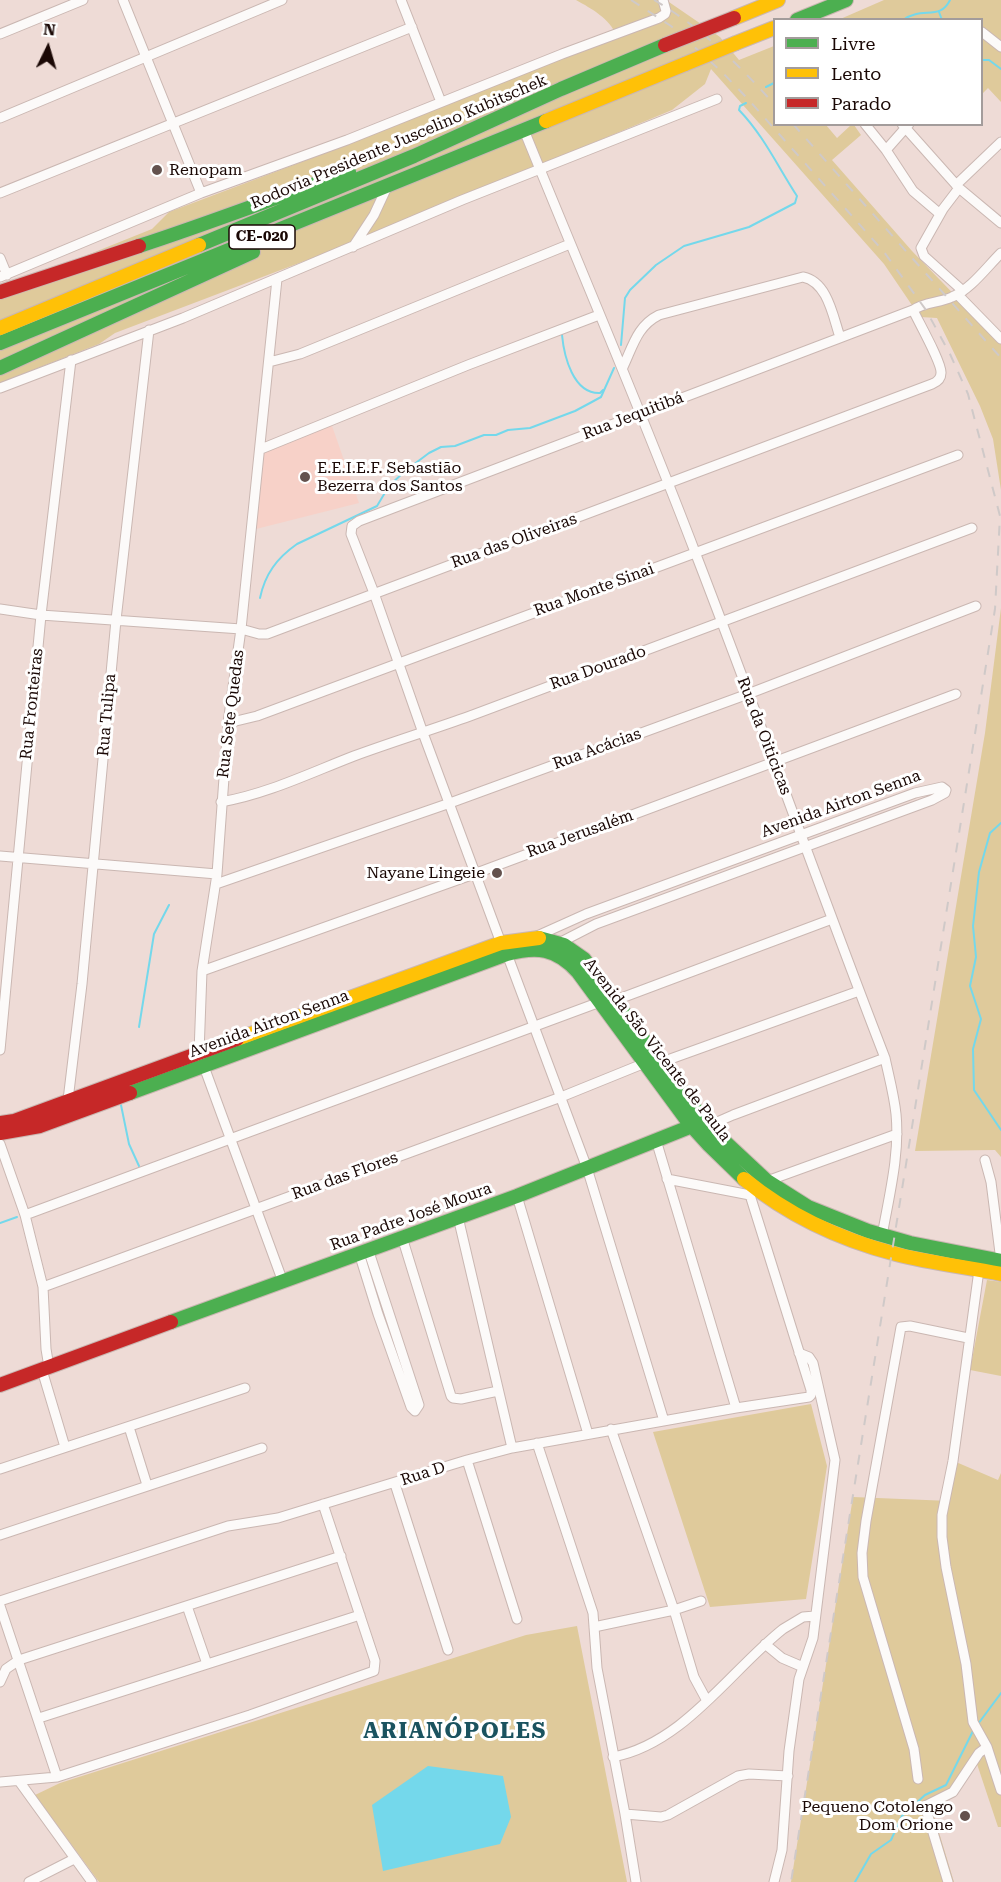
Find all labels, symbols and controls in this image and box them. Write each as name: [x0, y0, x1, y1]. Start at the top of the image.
north arrow: [18, 18, 78, 78]
legend: [773, 18, 983, 126]
text: N: [43, 20, 57, 40]
text: Livre: [831, 33, 875, 54]
text: Lento: [831, 63, 881, 84]
street label: Rodovia Presidente Juscelino Kubitschek: [248, 71, 550, 213]
text: Parado: [831, 93, 891, 114]
place label: Renopam: [169, 160, 242, 180]
marker: Renopam: [150, 163, 164, 177]
road number: CE-020: [229, 225, 295, 249]
street label: Rua Jequitibá: [580, 388, 686, 444]
place label: E.E.I.E.F. Sebastião Bezerra dos Santos: [317, 458, 463, 496]
marker: E.E.I.E.F. Sebastião Bezerra dos Santos: [298, 470, 312, 484]
street label: Rua das Oliveiras: [449, 509, 579, 573]
street label: Rua Monte Sinai: [531, 559, 657, 621]
street label: Rua Dourado: [547, 642, 649, 694]
street label: Rua Fronteiras: [17, 647, 47, 761]
street label: Rua Sete Quedas: [214, 649, 248, 779]
street label: Rua Tulipa: [94, 673, 120, 757]
street label: Rua da Oiticicas: [733, 674, 795, 798]
street label: Rua Acácias: [550, 724, 644, 774]
street label: Avenida Airton Senna: [759, 766, 923, 842]
street label: Rua Jerusalém: [524, 806, 636, 862]
place label: Nayane Lingeie: [367, 863, 485, 883]
marker: Nayane Lingeie: [490, 866, 504, 880]
street label: Avenida São Vicente de Paula: [579, 955, 735, 1145]
street label: Avenida Airton Senna: [187, 986, 351, 1062]
street label: Rua das Flores: [289, 1148, 401, 1204]
street label: Rua Padre José Moura: [328, 1179, 494, 1255]
street label: Rua D: [398, 1458, 448, 1490]
district label: ARIANÓPOLES: [363, 1719, 547, 1745]
place label: Pequeno Cotolengo Dom Orione: [801, 1797, 953, 1835]
marker: Pequeno Cotolengo Dom Orione: [958, 1809, 972, 1823]

